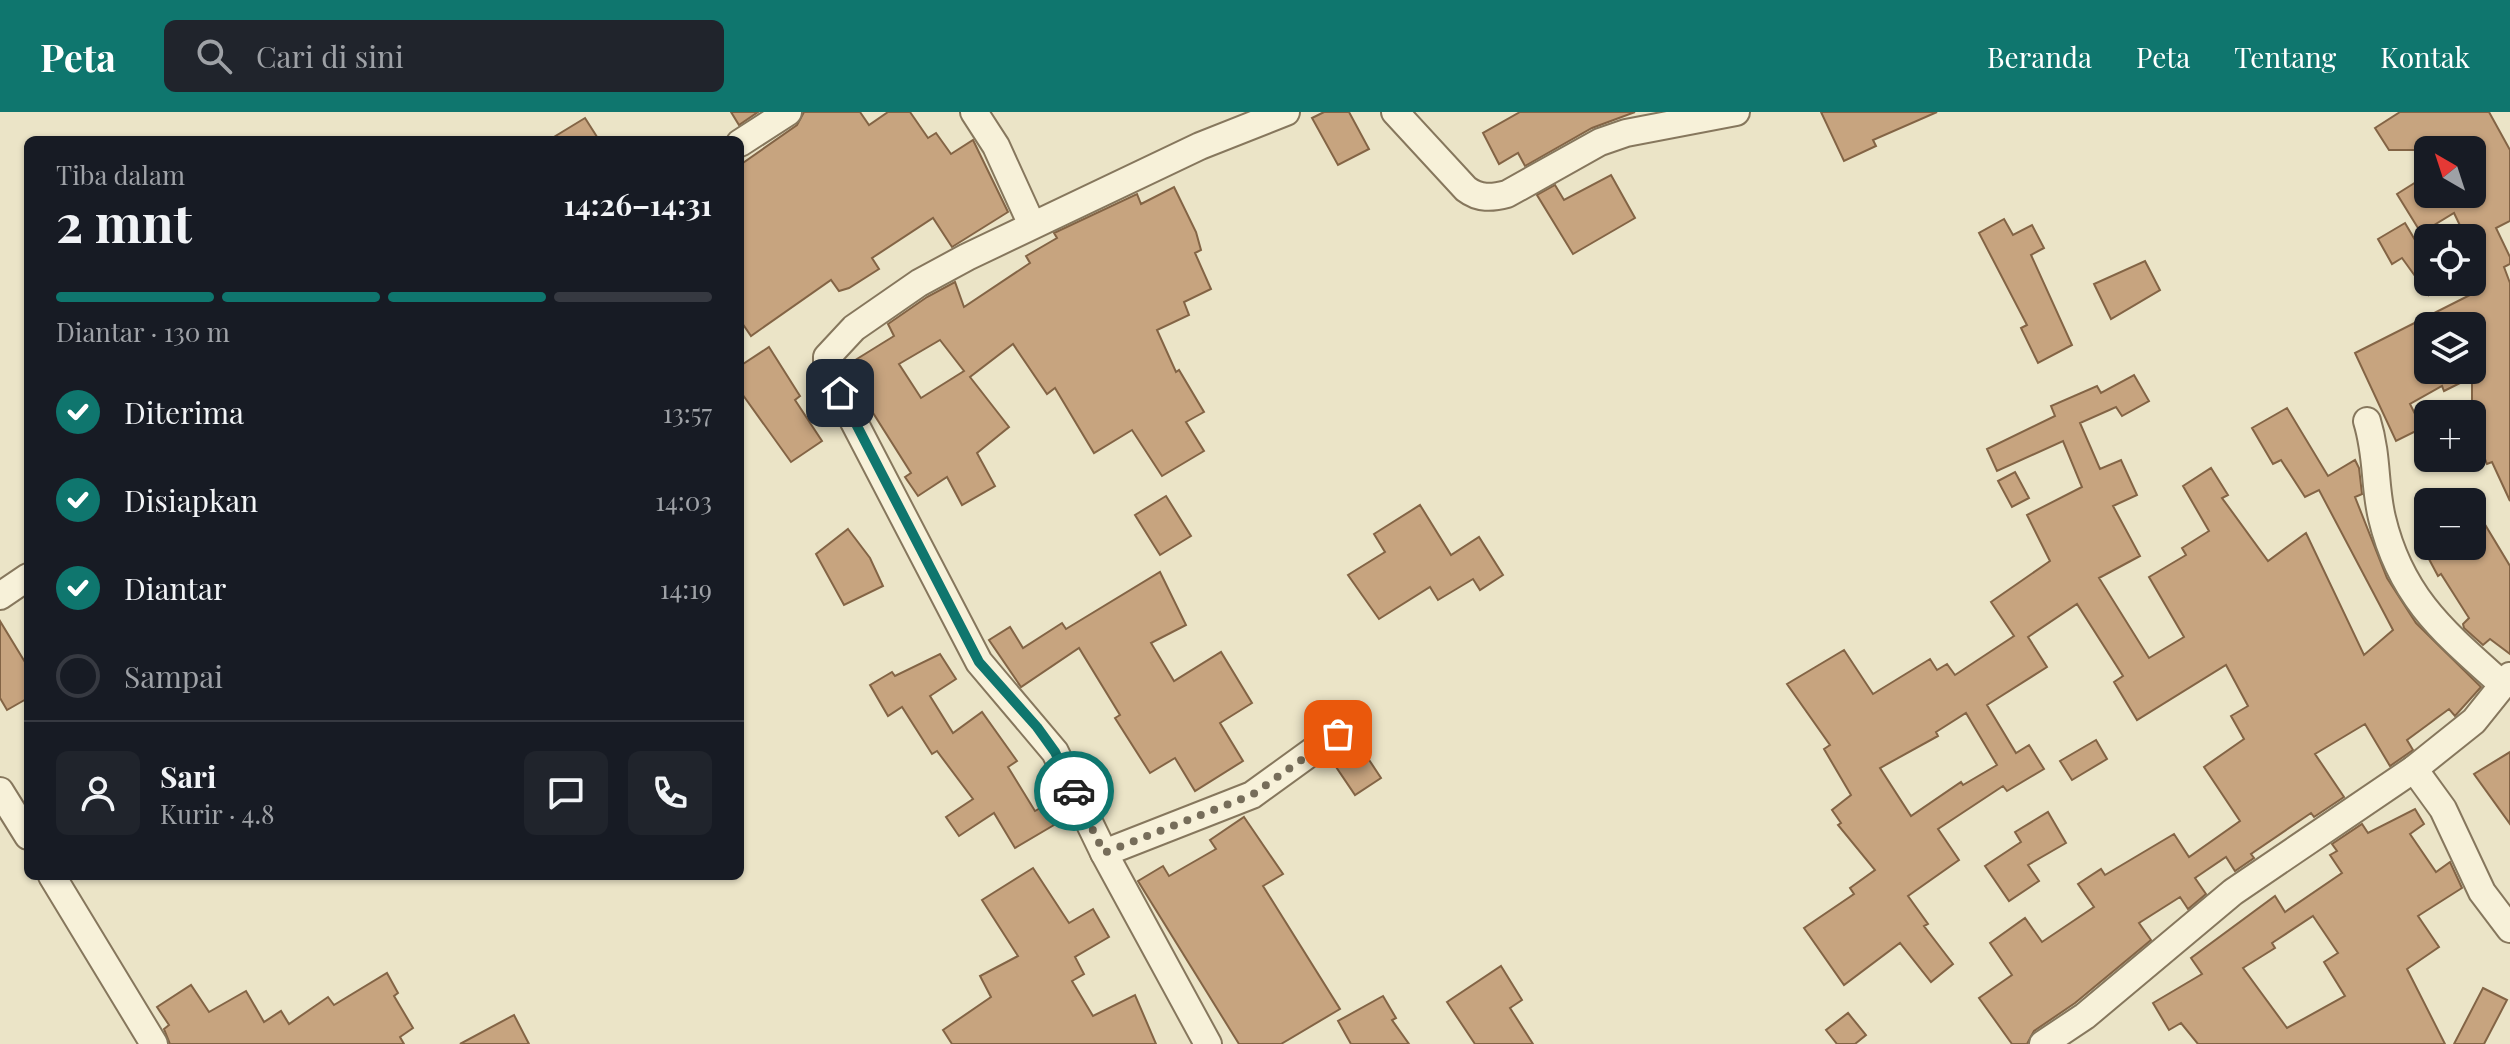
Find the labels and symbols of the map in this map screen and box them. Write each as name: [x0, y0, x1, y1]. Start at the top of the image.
north arrow: [2414, 136, 2486, 208]
pin: [806, 359, 874, 427]
pin: [1304, 700, 1372, 768]
courier: [1034, 751, 1114, 831]

